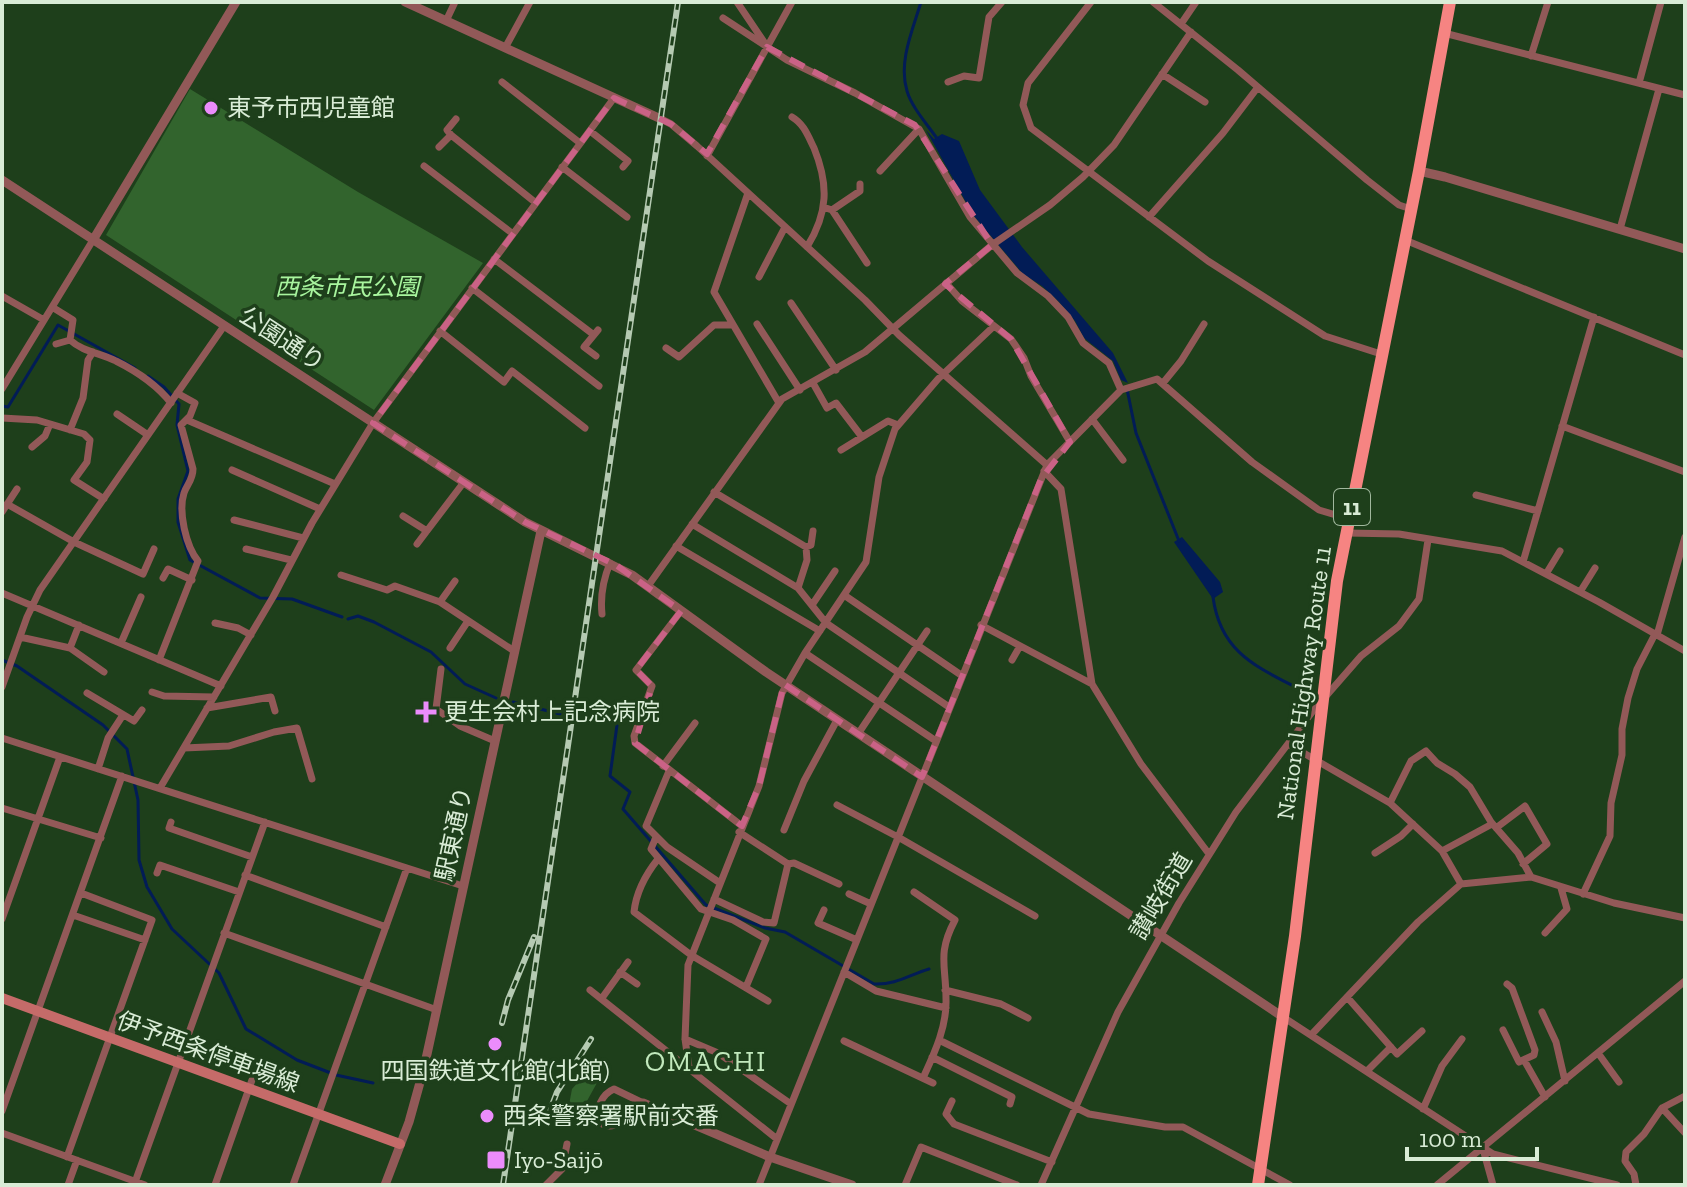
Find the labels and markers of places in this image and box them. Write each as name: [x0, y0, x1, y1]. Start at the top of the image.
place label: 東予市西児童館: [227, 93, 395, 122]
marker: 東予市西児童館: [202, 99, 220, 117]
place label: 更生会村上記念病院: [444, 697, 660, 726]
marker: 更生会村上記念病院: [415, 701, 437, 723]
marker: 四国鉄道文化館(北館): [486, 1035, 504, 1053]
place label: 四国鉄道文化館(北館): [380, 1056, 610, 1085]
place label: 西条警察署駅前交番: [503, 1101, 719, 1130]
marker: 西条警察署駅前交番: [478, 1107, 496, 1125]
place label: Iyo-Saijō: [514, 1145, 603, 1174]
marker: Iyo-Saijō: [485, 1149, 507, 1171]

